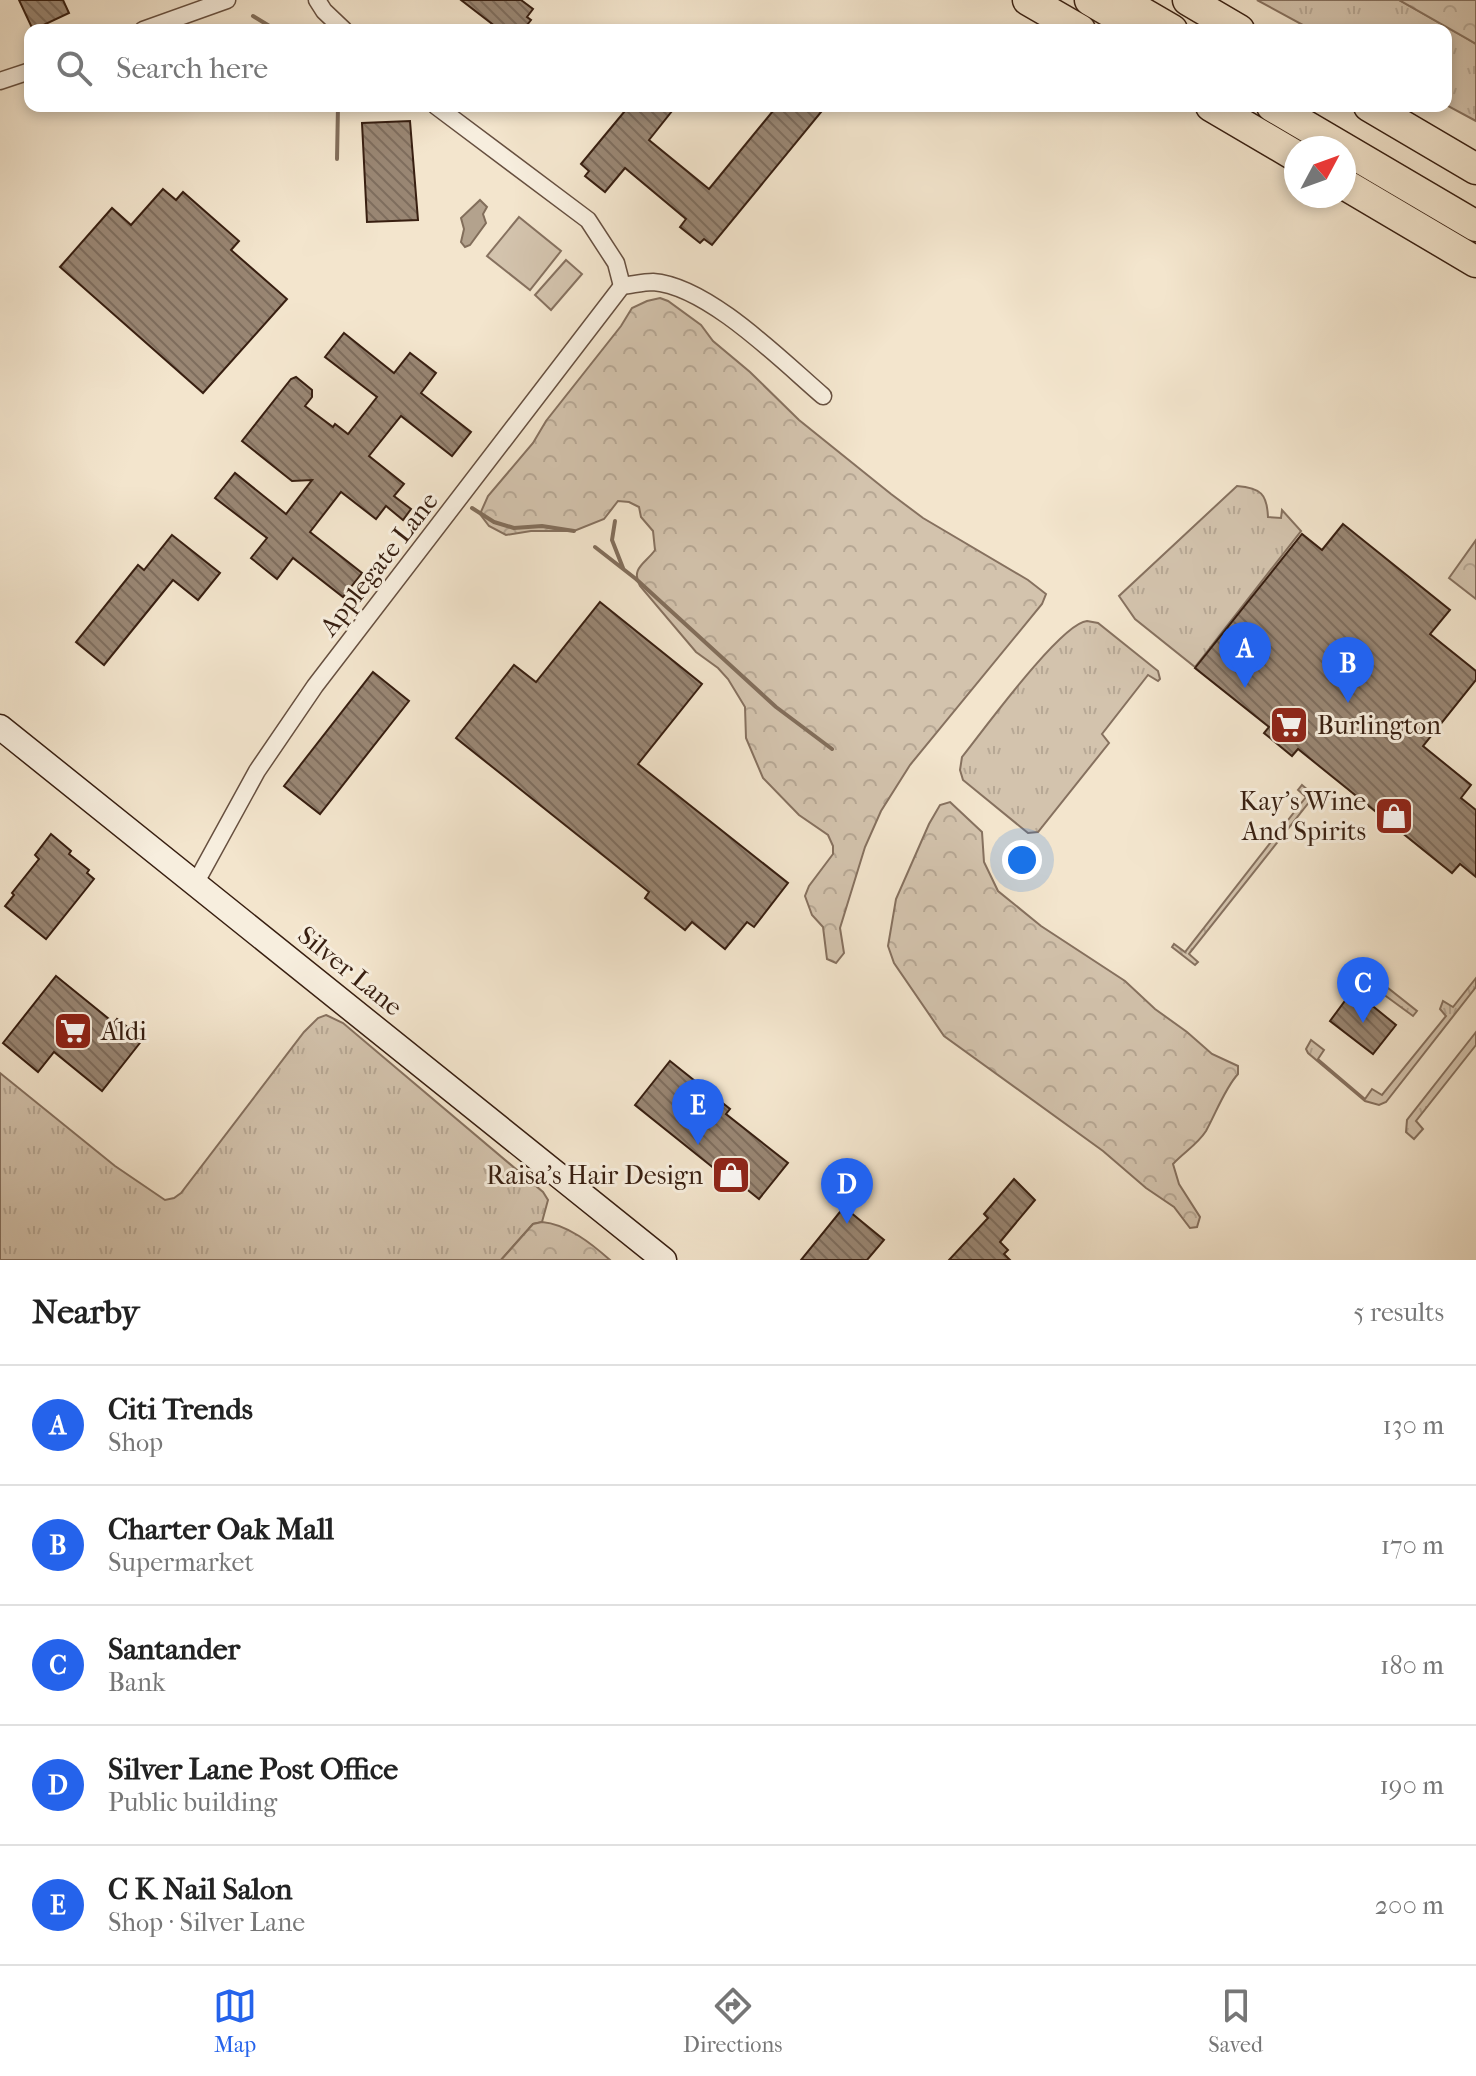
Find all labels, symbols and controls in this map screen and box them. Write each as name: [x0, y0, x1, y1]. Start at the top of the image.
search box: [24, 24, 1452, 112]
icon: search: [52, 46, 96, 90]
text: Search here: [116, 51, 268, 86]
north arrow: [1284, 136, 1356, 208]
street label: Applegate Lane: [313, 486, 445, 643]
pin: A: [1219, 622, 1271, 688]
pin: B: [1322, 637, 1374, 703]
supermarket icon: Burlington: [1268, 704, 1310, 746]
place label: Burlington: [1317, 710, 1441, 741]
place label: Kay's Wine And Spirits: [1239, 786, 1366, 847]
shop icon: Kay's Wine And Spirits: [1373, 795, 1415, 837]
your location: [1002, 840, 1042, 880]
street label: Silver Lane: [291, 919, 409, 1023]
pin: C: [1337, 957, 1389, 1023]
supermarket icon: Aldi: [52, 1010, 94, 1052]
place label: Aldi: [100, 1016, 147, 1047]
pin: E: [672, 1079, 724, 1145]
shop icon: Raisa's Hair Design: [710, 1154, 752, 1196]
pin: D: [821, 1158, 873, 1224]
place label: Raisa's Hair Design: [486, 1160, 703, 1191]
text: Nearby: [32, 1292, 139, 1332]
text: 5 results: [1353, 1297, 1444, 1328]
text: Citi Trends: [108, 1392, 253, 1427]
text: A: [50, 1410, 66, 1441]
text: 130 m: [1383, 1410, 1444, 1441]
text: Shop: [108, 1427, 163, 1458]
text: Charter Oak Mall: [108, 1512, 334, 1547]
text: B: [50, 1530, 66, 1561]
text: 170 m: [1381, 1530, 1444, 1561]
text: Supermarket: [108, 1547, 254, 1578]
text: Santander: [108, 1632, 240, 1667]
text: C: [49, 1650, 67, 1681]
text: 180 m: [1380, 1650, 1444, 1681]
text: Bank: [108, 1667, 165, 1698]
text: Silver Lane Post Office: [108, 1752, 398, 1787]
text: D: [48, 1770, 68, 1801]
text: 190 m: [1380, 1770, 1444, 1801]
text: Public building: [108, 1787, 277, 1818]
text: C K Nail Salon: [108, 1872, 292, 1907]
text: E: [50, 1890, 66, 1921]
text: 200 m: [1375, 1890, 1444, 1921]
text: Shop · Silver Lane: [108, 1907, 305, 1938]
tab: Map: [213, 1984, 257, 2058]
tab: Directions: [683, 1984, 782, 2058]
tab: Saved: [1208, 1984, 1263, 2058]

